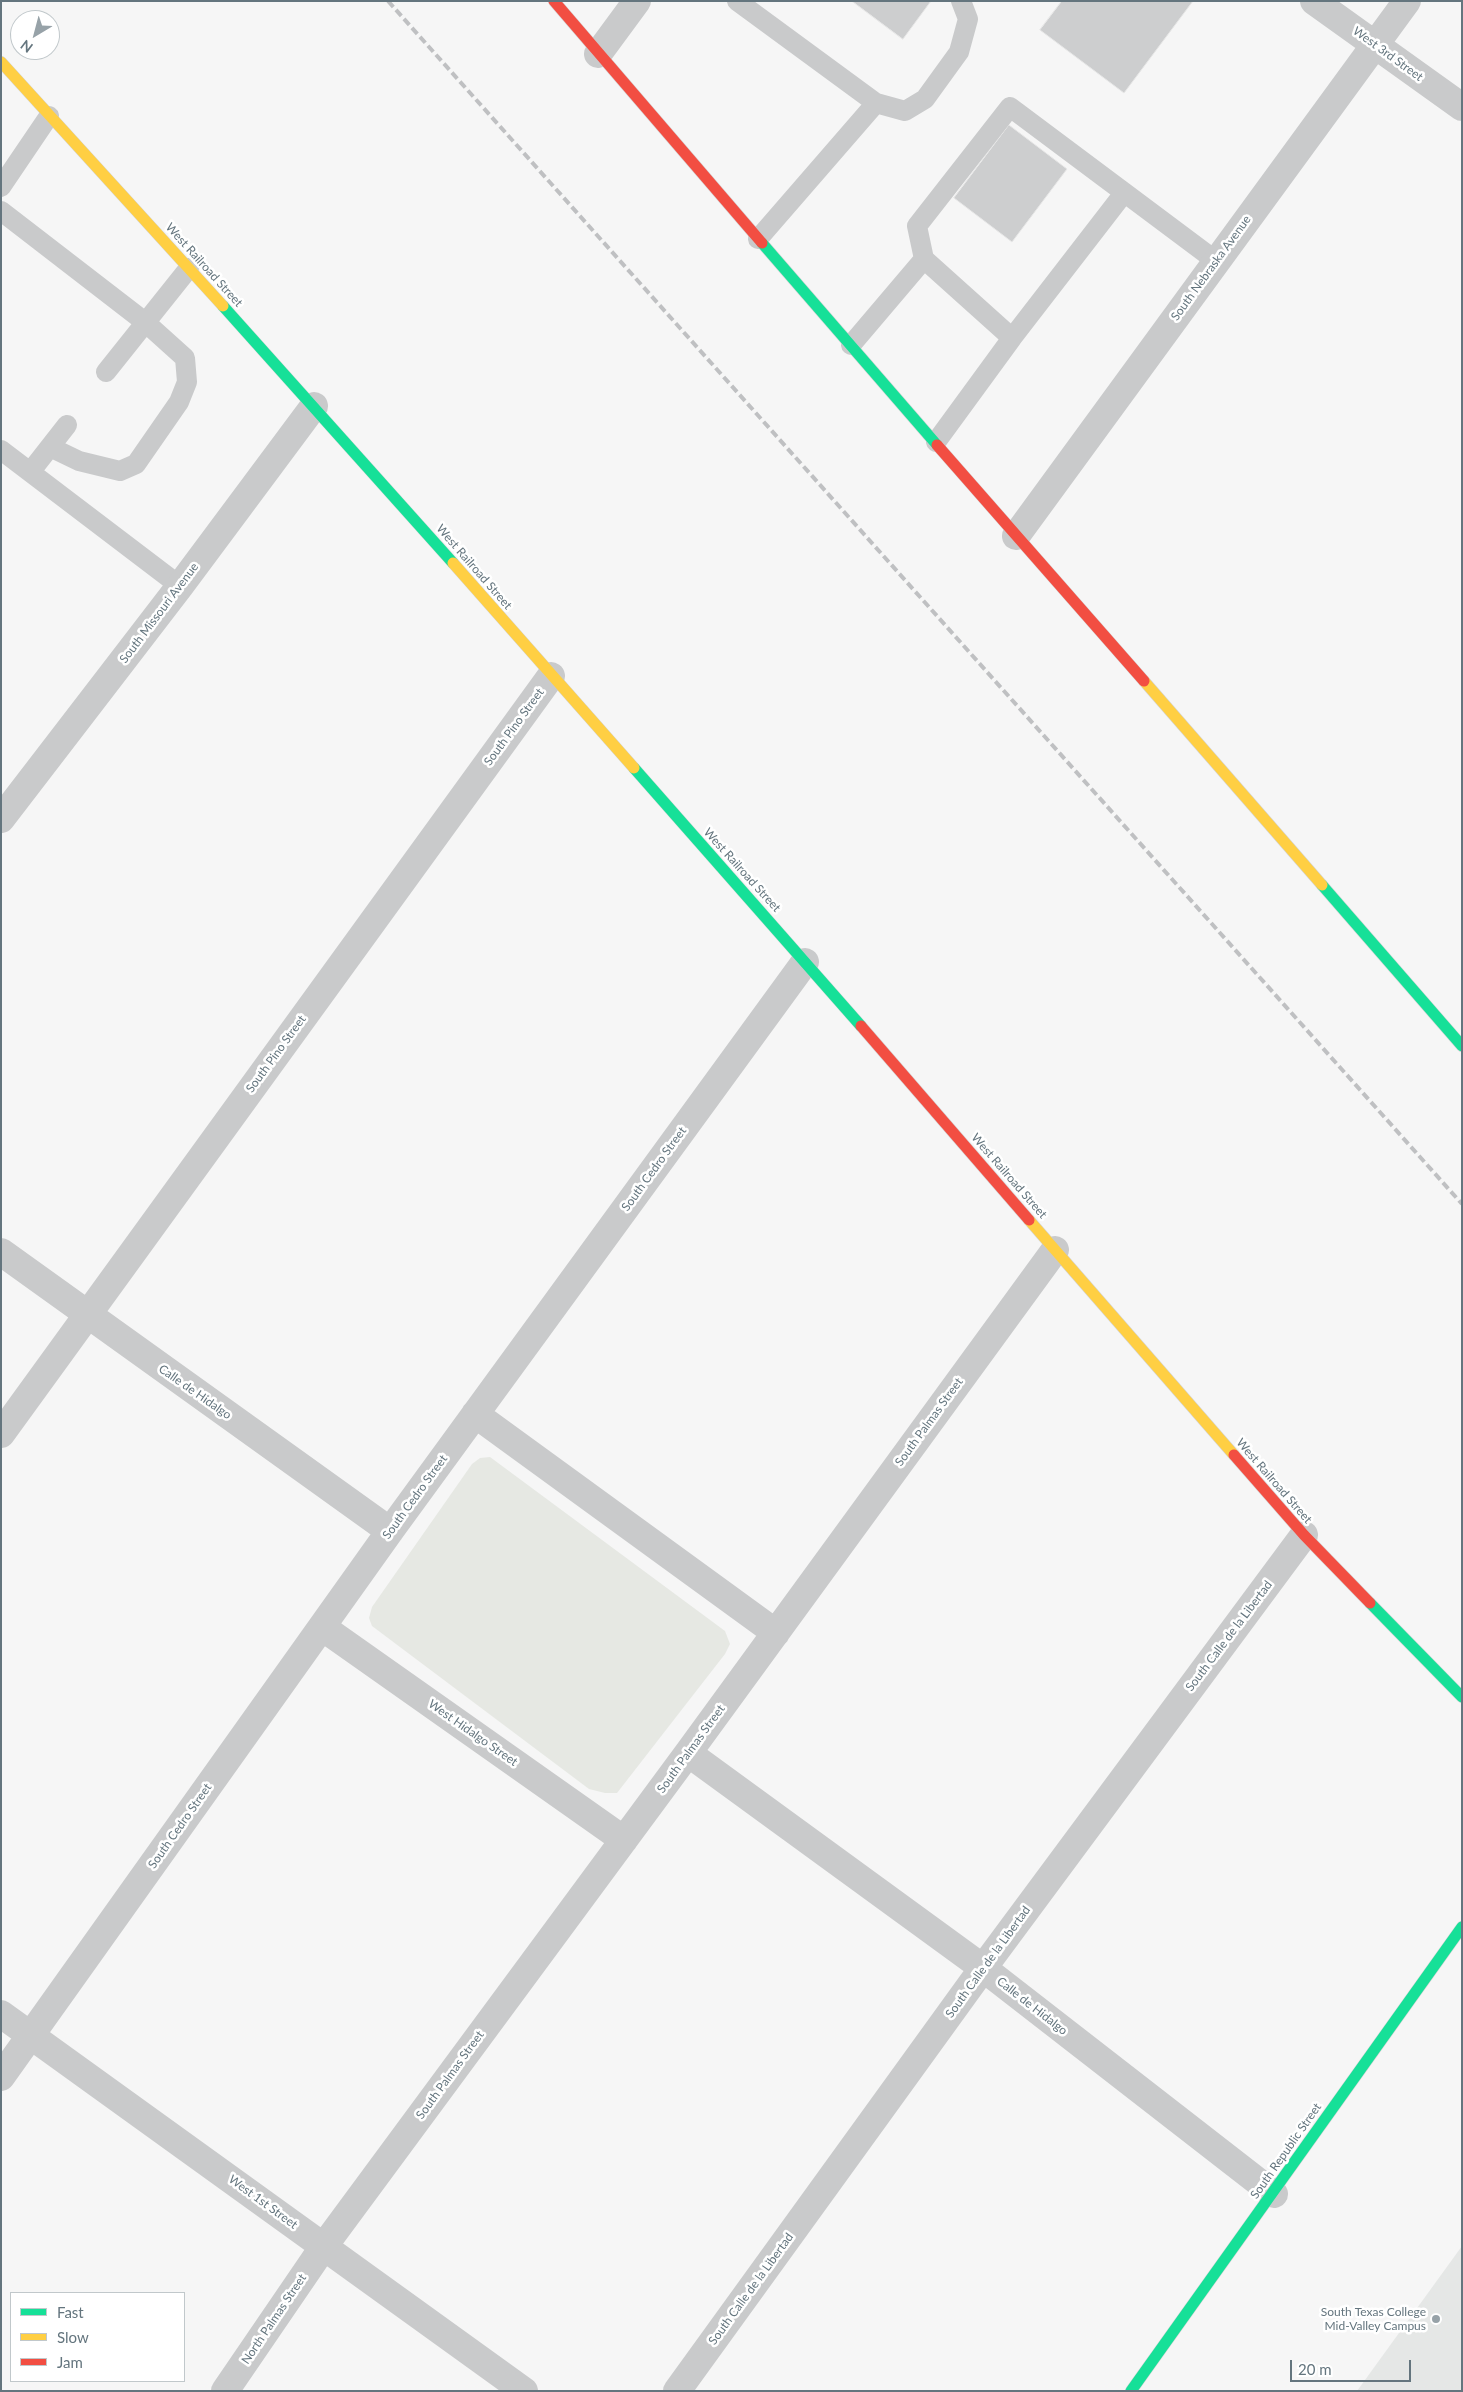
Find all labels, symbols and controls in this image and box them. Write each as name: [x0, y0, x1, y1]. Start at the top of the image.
north arrow: [10, 10, 60, 60]
street label: West 3rd Street: [1350, 24, 1426, 84]
text: N: [17, 37, 36, 57]
street label: South Nebraska Avenue: [1168, 213, 1254, 323]
street label: West Railroad Street: [163, 220, 245, 310]
street label: West Railroad Street: [433, 522, 515, 612]
street label: South Missouri Avenue: [117, 560, 201, 666]
street label: South Pino Street: [481, 685, 547, 769]
street label: West Railroad Street: [701, 825, 783, 915]
street label: South Pino Street: [243, 1012, 309, 1096]
street label: South Cedro Street: [619, 1124, 689, 1214]
street label: West Railroad Street: [968, 1131, 1050, 1221]
street label: Calle de Hidalgo: [156, 1362, 234, 1422]
street label: South Palmas Street: [892, 1375, 966, 1469]
street label: West Railroad Street: [1233, 1436, 1315, 1526]
street label: South Cedro Street: [380, 1452, 450, 1542]
street label: South Calle de la Libertad: [1183, 1578, 1275, 1694]
street label: West Hidalgo Street: [426, 1697, 520, 1769]
street label: South Palmas Street: [654, 1702, 728, 1796]
street label: South Cedro Street: [145, 1781, 215, 1871]
street label: South Calle de la Libertad: [943, 1903, 1033, 2021]
street label: Calle de Hidalgo: [994, 1974, 1070, 2038]
street label: South Palmas Street: [413, 2028, 487, 2122]
street label: South Republic Street: [1247, 2100, 1325, 2202]
street label: West 1st Street: [226, 2172, 300, 2232]
street label: South Calle de la Libertad: [706, 2230, 796, 2348]
street label: North Palmas Street: [238, 2271, 310, 2367]
legend: [10, 2292, 185, 2382]
text: Fast: [57, 2303, 84, 2321]
place label: South Texas College Mid-Valley Campus: [1321, 2305, 1426, 2333]
marker: South Texas College Mid-Valley Campus: [1430, 2313, 1442, 2325]
text: Slow: [57, 2328, 89, 2346]
scale bar: [1293, 2350, 1414, 2382]
text: Jam: [57, 2353, 83, 2371]
text: 20 m: [1298, 2360, 1332, 2378]

